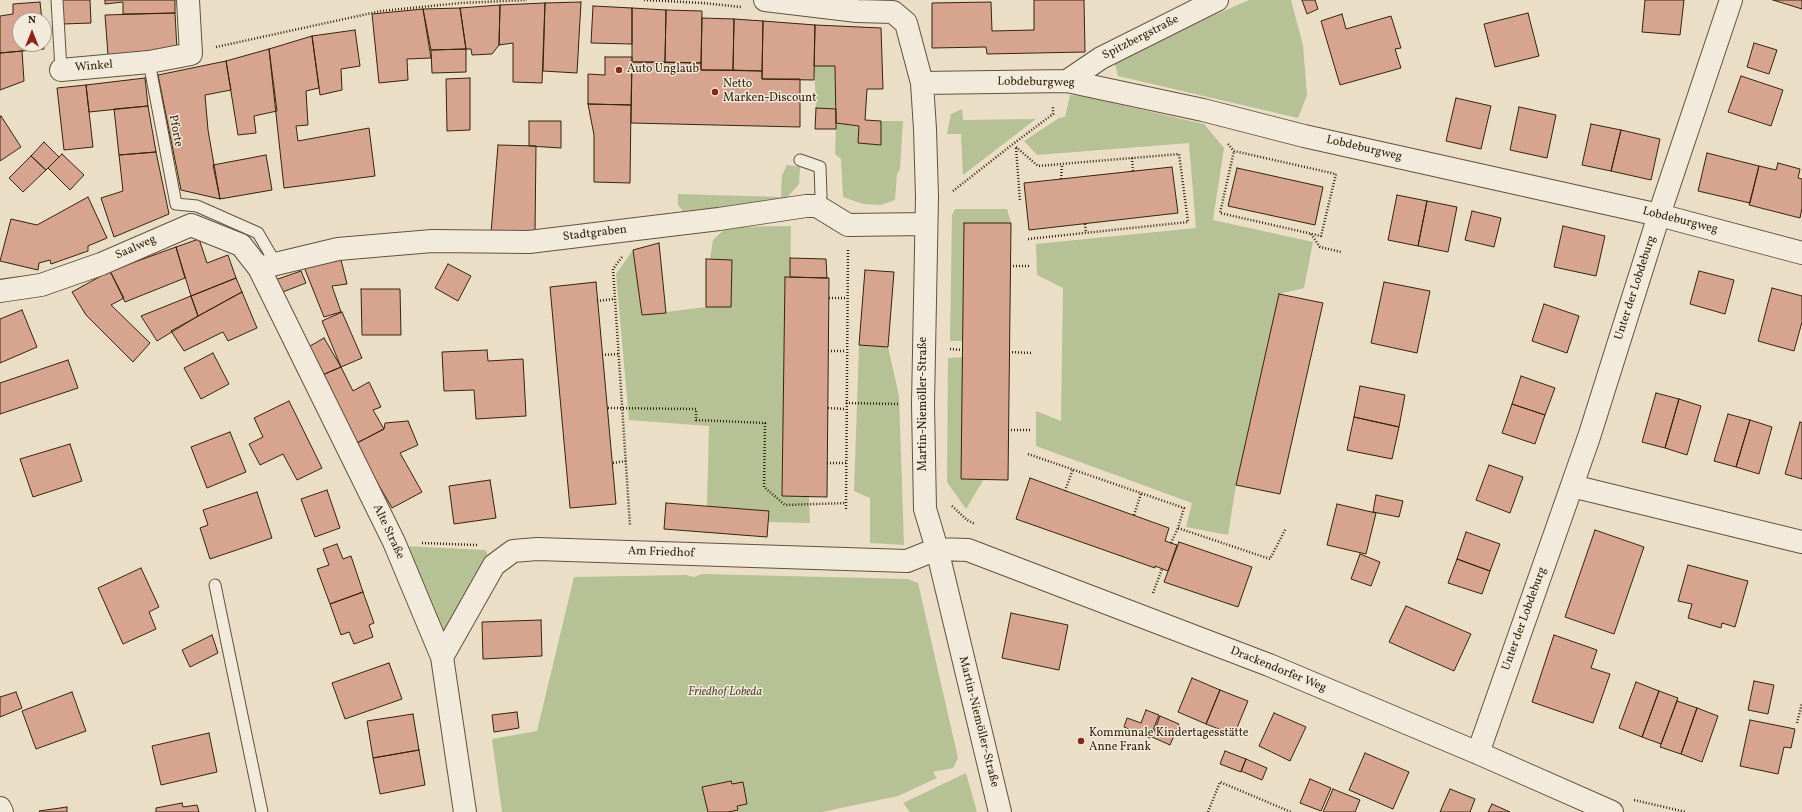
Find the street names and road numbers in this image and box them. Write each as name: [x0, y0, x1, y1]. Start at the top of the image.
street label: Spitzbergstraße: [1100, 13, 1182, 63]
street label: Winkel: [74, 58, 114, 76]
street label: Lobdeburgweg: [997, 75, 1075, 91]
street label: Pforte: [165, 114, 185, 148]
street label: Lobdeburgweg: [1325, 133, 1403, 165]
street label: Lobdeburgweg: [1641, 205, 1719, 237]
street label: Stadtgraben: [562, 223, 628, 245]
street label: Saalweg: [113, 233, 159, 263]
street label: Unter der Lobdeburg: [1612, 234, 1660, 342]
street label: Martin-Niemöller-Straße: [917, 337, 931, 471]
street label: Alte Straße: [369, 502, 407, 562]
street label: Am Friedhof: [627, 545, 695, 561]
street label: Unter der Lobdeburg: [1500, 565, 1550, 673]
street label: Drackendorfer Weg: [1228, 644, 1328, 696]
street label: Martin-Niemöller-Straße: [955, 655, 1001, 789]

